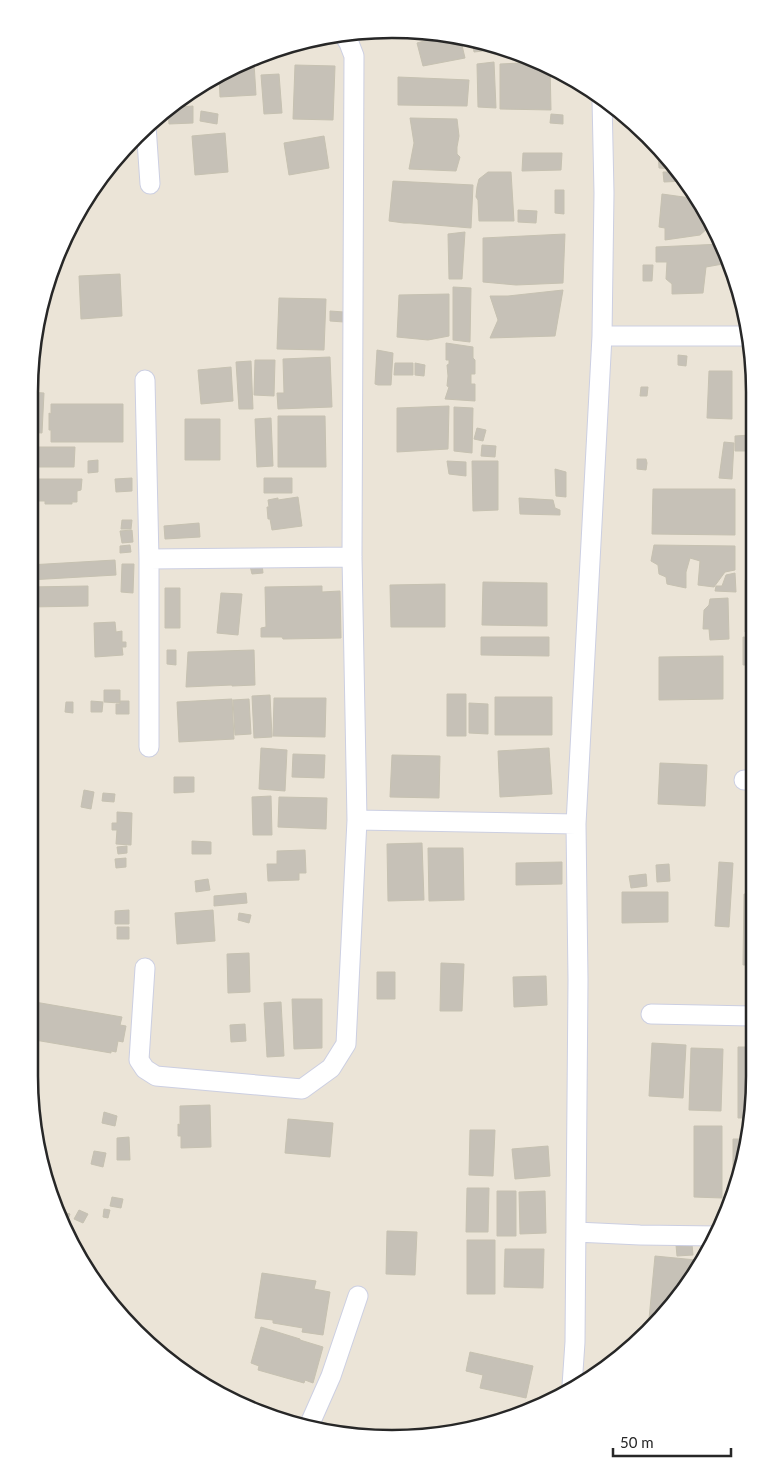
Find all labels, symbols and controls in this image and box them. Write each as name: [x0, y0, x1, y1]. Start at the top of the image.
scale bar: [613, 1426, 730, 1458]
text: 50 m: [620, 1433, 654, 1451]

